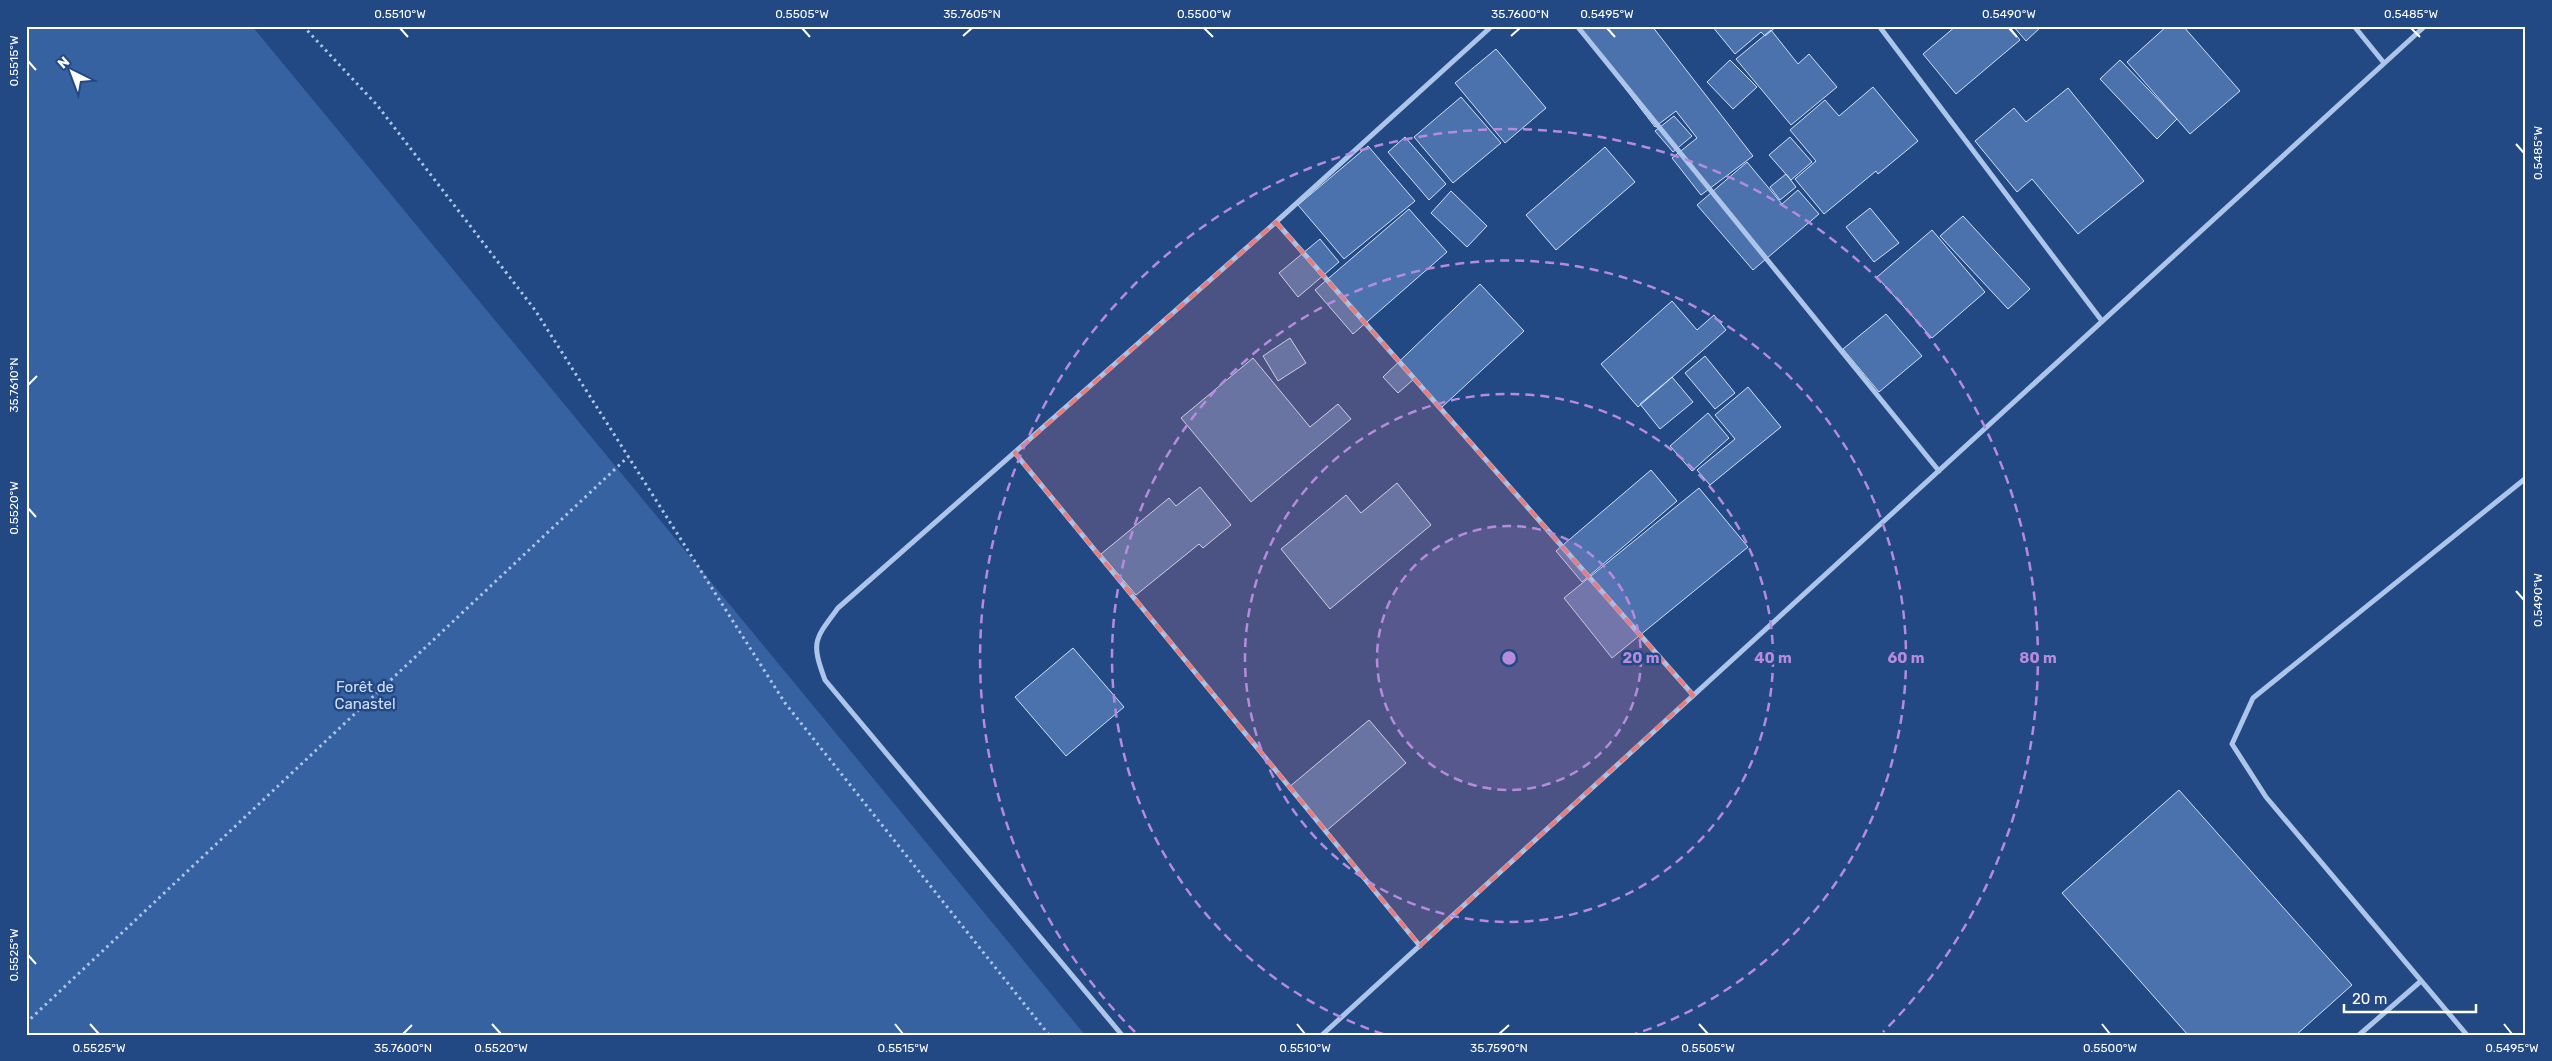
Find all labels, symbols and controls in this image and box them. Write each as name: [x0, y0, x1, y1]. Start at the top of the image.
text: 0.5510°W: [374, 7, 426, 21]
text: 0.5505°W: [775, 7, 829, 21]
text: 35.7605°N: [943, 7, 1001, 21]
text: 0.5500°W: [1177, 7, 1231, 21]
text: 35.7600°N: [1491, 7, 1549, 21]
text: 0.5495°W: [1580, 7, 1634, 21]
text: 0.5490°W: [1982, 7, 2036, 21]
text: 0.5485°W: [2384, 7, 2438, 21]
text: 0.5515°W: [7, 35, 21, 87]
north arrow: [48, 48, 98, 98]
text: N: [54, 53, 73, 72]
text: 0.5485°W: [2531, 126, 2545, 180]
text: 35.7610°N: [7, 357, 21, 413]
text: 0.5520°W: [7, 481, 21, 535]
text: 0.5490°W: [2531, 573, 2545, 627]
centre of rings: [1500, 649, 1518, 667]
text: 20 m: [1623, 649, 1659, 667]
text: 40 m: [1754, 649, 1792, 667]
text: 60 m: [1888, 649, 1924, 667]
text: 80 m: [2019, 649, 2057, 667]
park label: Forêt de Canastel: [334, 678, 396, 713]
text: 0.5525°W: [7, 928, 21, 982]
scale bar: [2344, 981, 2477, 1013]
text: 20 m: [2352, 990, 2387, 1008]
text: 0.5525°W: [72, 1041, 126, 1055]
text: 35.7600°N: [374, 1041, 432, 1055]
text: 0.5520°W: [474, 1041, 528, 1055]
text: 0.5515°W: [877, 1041, 929, 1055]
text: 0.5510°W: [1279, 1041, 1331, 1055]
text: 35.7590°N: [1470, 1041, 1528, 1055]
text: 0.5505°W: [1681, 1041, 1735, 1055]
text: 0.5500°W: [2083, 1041, 2137, 1055]
text: 0.5495°W: [2485, 1041, 2539, 1055]

